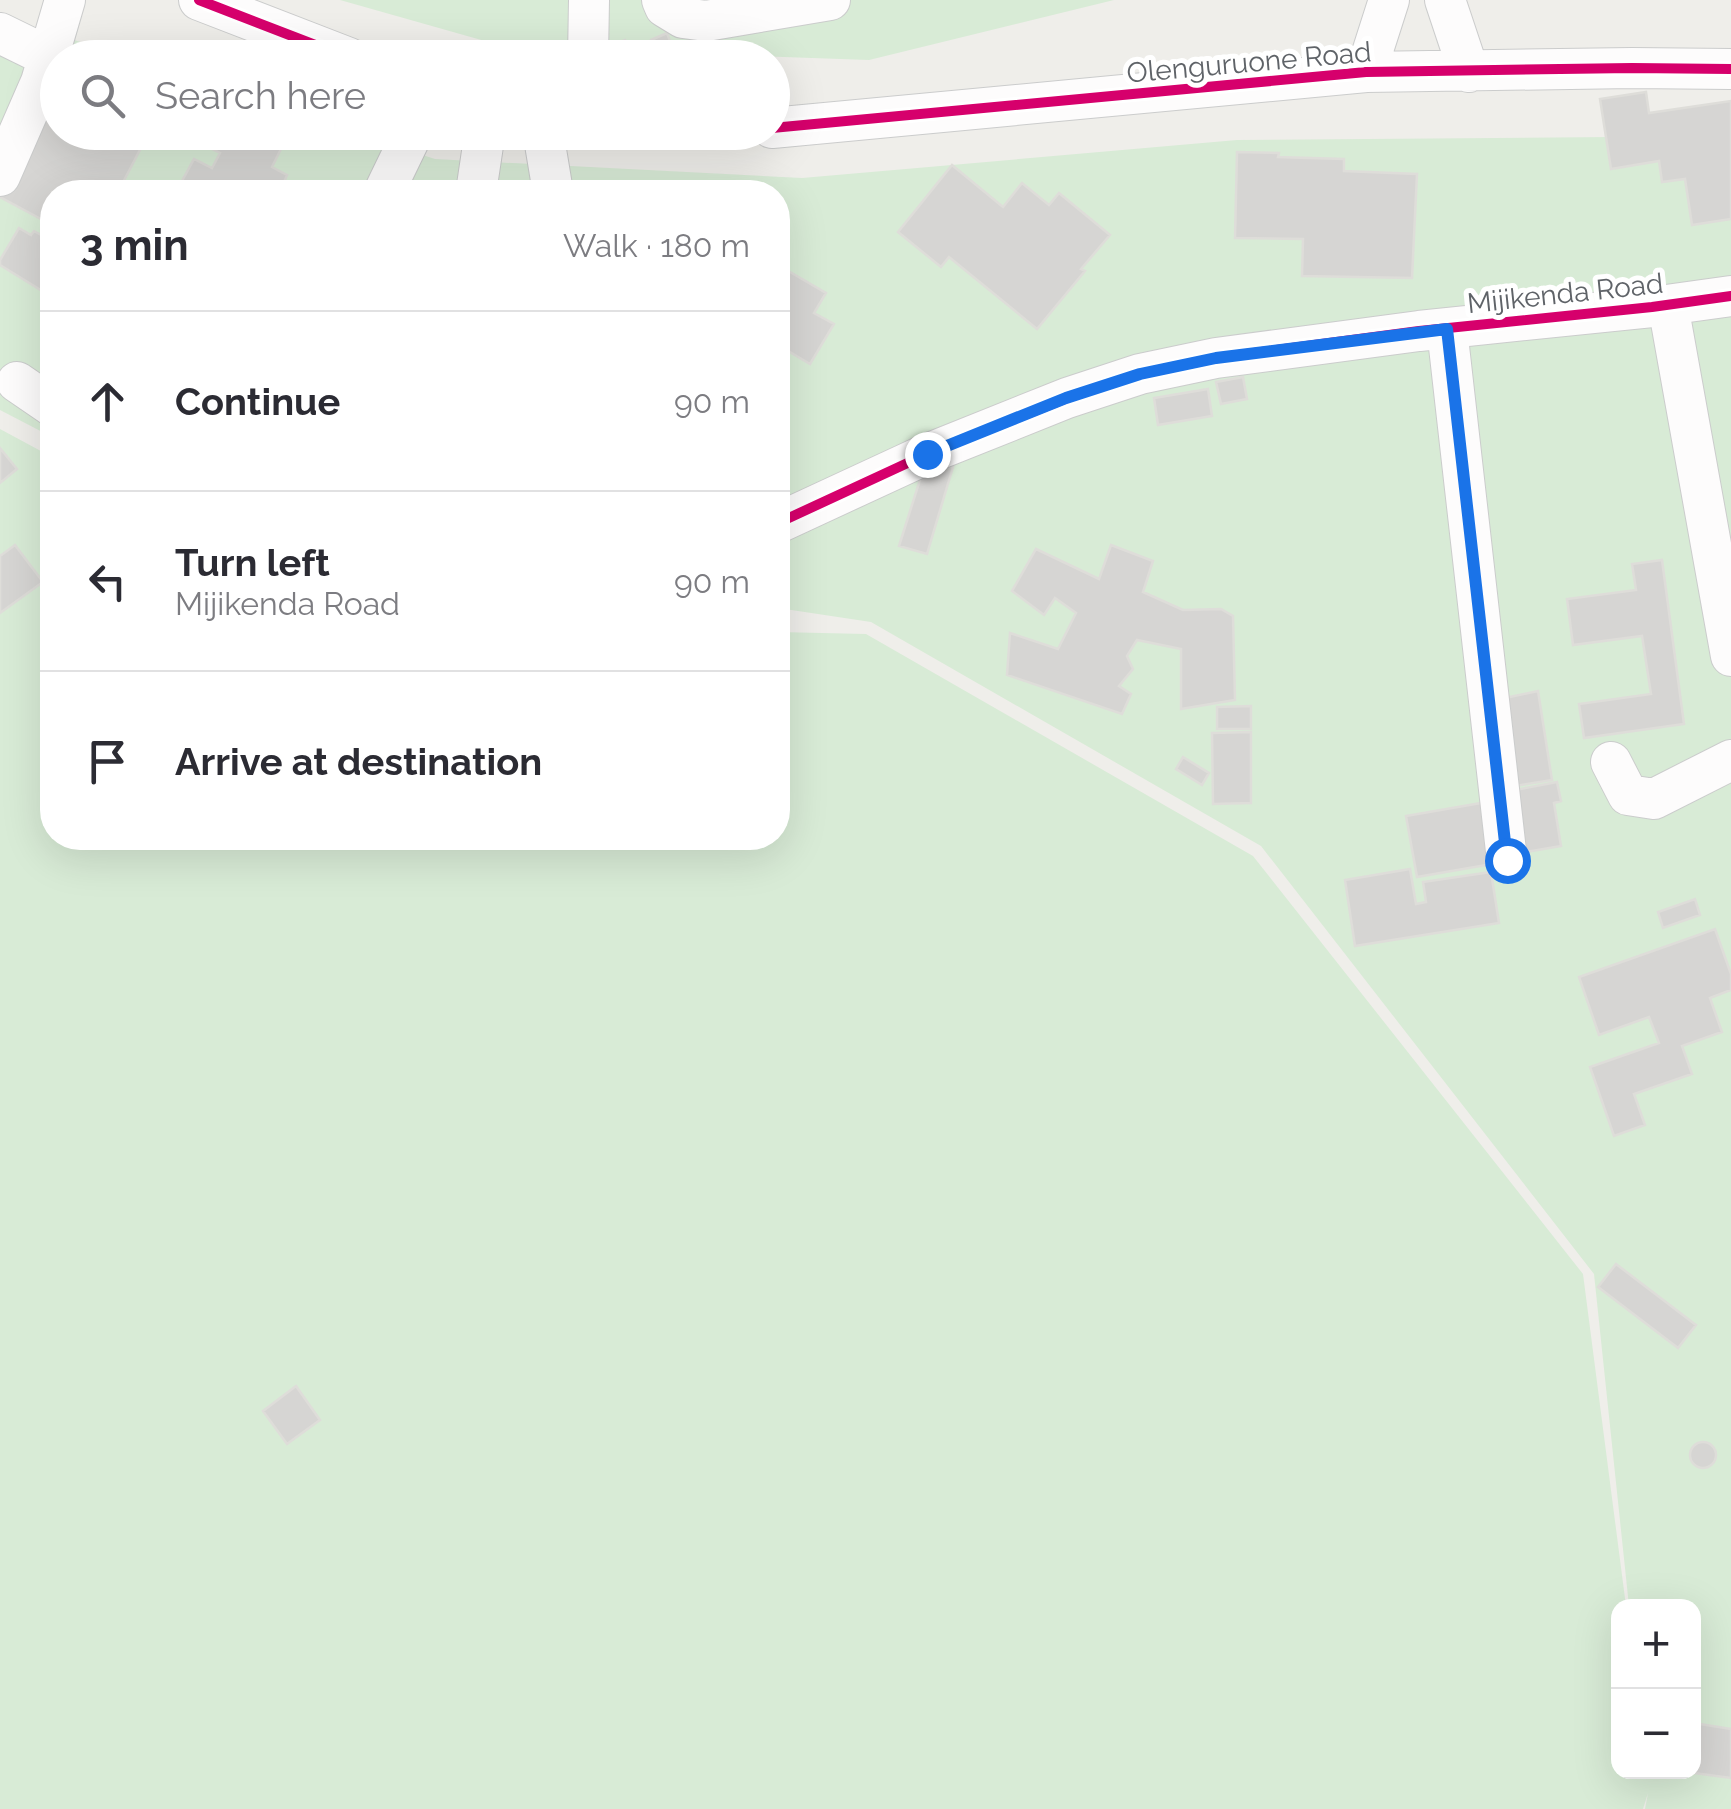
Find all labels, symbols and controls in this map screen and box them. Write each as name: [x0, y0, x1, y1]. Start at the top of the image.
street label: Olenguruone Road: [1125, 35, 1373, 90]
search box: [40, 40, 790, 150]
icon: search: [75, 68, 130, 123]
text: Search here: [155, 73, 366, 118]
text: 3 min: [80, 221, 189, 270]
text: Walk · 180 m: [563, 227, 750, 264]
street label: Mijikenda Road: [1465, 267, 1665, 320]
icon: ahead: [80, 374, 135, 429]
text: Continue: [175, 379, 340, 424]
text: 90 m: [674, 383, 750, 420]
route end: [905, 432, 951, 478]
text: Turn left: [175, 540, 330, 585]
icon: left: [80, 554, 135, 609]
text: 90 m: [674, 563, 750, 600]
text: Mijikenda Road: [175, 585, 400, 622]
icon: arrive: [80, 734, 135, 789]
text: Arrive at destination: [175, 739, 542, 784]
route start: [1485, 838, 1531, 884]
map controls: [1611, 1599, 1701, 1779]
button: +: [1611, 1599, 1701, 1689]
button: −: [1611, 1689, 1701, 1779]

